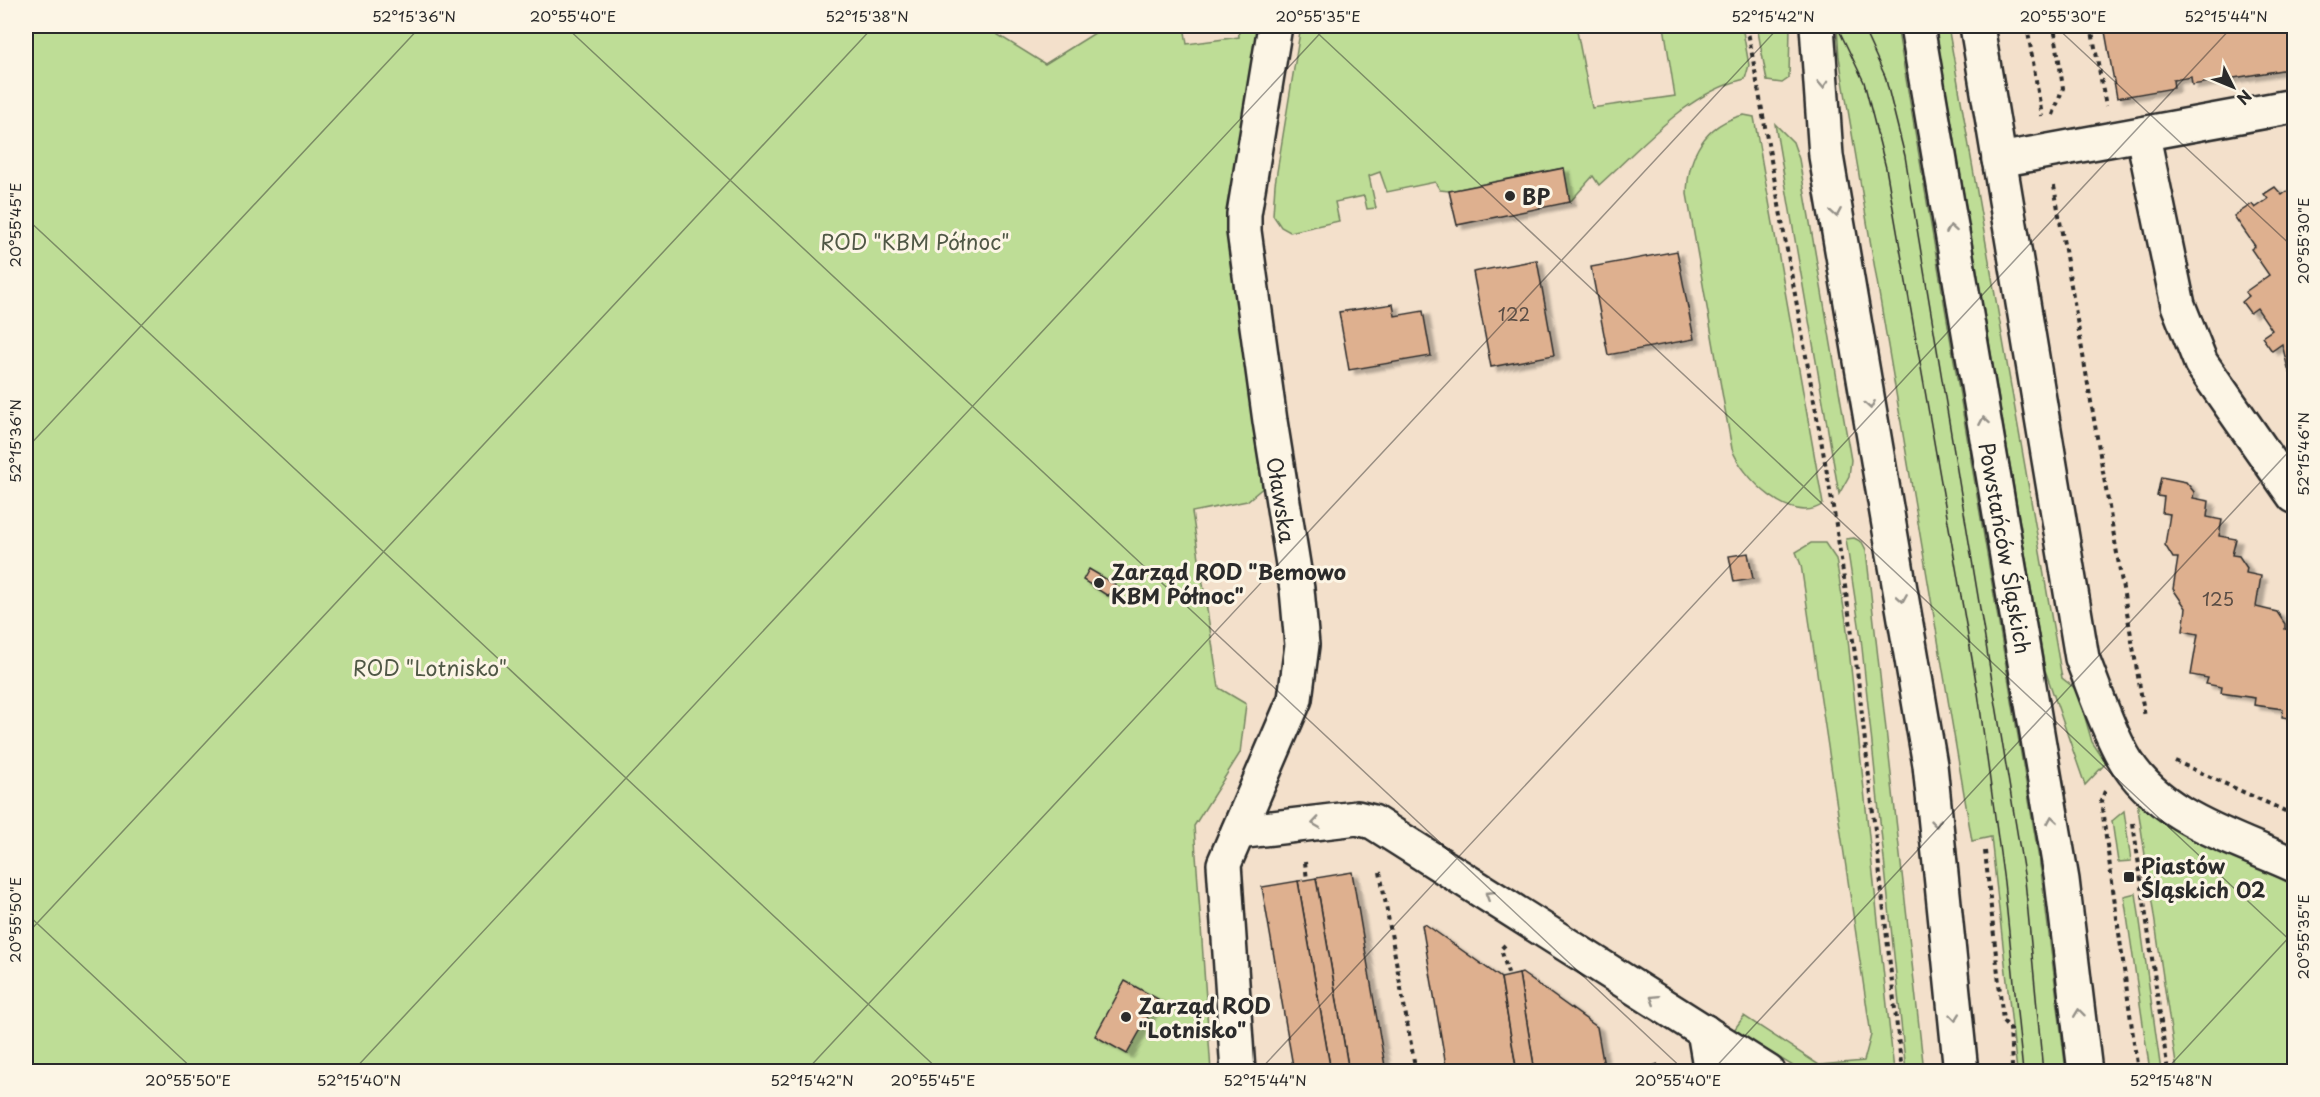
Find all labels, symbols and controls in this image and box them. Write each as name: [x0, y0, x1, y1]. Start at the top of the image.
text: 52°15'36"N: [372, 4, 456, 27]
text: 20°55'40"E: [530, 4, 616, 27]
text: 52°15'38"N: [825, 4, 909, 27]
text: 20°55'35"E: [1275, 4, 1361, 27]
text: 52°15'42"N: [1731, 4, 1815, 27]
text: 20°55'30"E: [2020, 4, 2106, 27]
text: 52°15'44"N: [2184, 4, 2268, 27]
north arrow: [2203, 57, 2263, 117]
one-way arrow: [1816, 79, 1829, 88]
text: N: [2232, 85, 2258, 111]
place label: BP: [1522, 180, 1550, 212]
text: 20°55'45"E: [3, 183, 26, 267]
marker: BP: [1503, 189, 1517, 203]
text: 20°55'30"E: [2291, 198, 2314, 284]
one-way arrow: [1829, 208, 1842, 218]
one-way arrow: [1945, 224, 1958, 234]
park label: ROD "KBM Północ": [820, 225, 1010, 257]
house number: 122: [1498, 300, 1530, 327]
text: 52°15'36"N: [3, 399, 26, 483]
one-way arrow: [1863, 401, 1875, 410]
text: 52°15'46"N: [2291, 412, 2314, 496]
one-way arrow: [1978, 416, 1991, 426]
street label: Powstańców Śląskich: [1972, 440, 2040, 656]
street label: Oławska: [1259, 455, 1305, 545]
place label: Zarząd ROD "Bemowo KBM Północ": [1111, 555, 1346, 611]
marker: Zarząd ROD "Bemowo KBM Północ": [1092, 576, 1106, 590]
house number: 125: [2202, 585, 2234, 612]
one-way arrow: [1895, 592, 1908, 602]
park label: ROD "Lotnisko": [353, 651, 507, 683]
one-way arrow: [2046, 816, 2059, 826]
one-way arrow: [1312, 817, 1321, 829]
one-way arrow: [1929, 819, 1942, 828]
place label: Piastów Śląskich 02: [2141, 849, 2266, 905]
marker: Piastów Śląskich 02: [2122, 870, 2136, 884]
text: 20°55'50"E: [3, 877, 26, 963]
one-way arrow: [1485, 891, 1496, 902]
text: 20°55'35"E: [2291, 894, 2314, 980]
place label: Zarząd ROD "Lotnisko": [1138, 989, 1271, 1045]
one-way arrow: [1650, 995, 1660, 1007]
one-way arrow: [2073, 1009, 2085, 1018]
marker: Zarząd ROD "Lotnisko": [1119, 1010, 1133, 1024]
one-way arrow: [1948, 1013, 1961, 1022]
text: 20°55'50"E: [145, 1068, 231, 1091]
text: 52°15'40"N: [317, 1068, 401, 1091]
text: 52°15'42"N: [770, 1068, 854, 1091]
text: 20°55'45"E: [891, 1068, 975, 1091]
text: 52°15'44"N: [1223, 1068, 1307, 1091]
text: 20°55'40"E: [1635, 1068, 1721, 1091]
text: 52°15'48"N: [2130, 1068, 2212, 1091]

